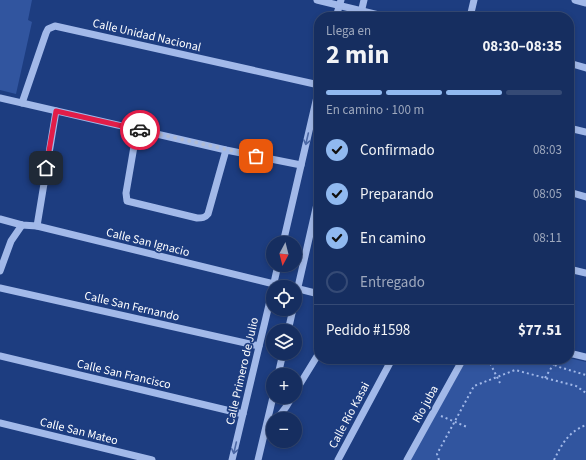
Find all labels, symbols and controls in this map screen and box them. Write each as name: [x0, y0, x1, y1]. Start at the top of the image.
street label: Calle Unidad Nacional: [91, 15, 203, 56]
text: Llega en: [326, 22, 371, 40]
text: 2 min: [326, 36, 389, 73]
text: 08:30–08:35: [482, 36, 562, 57]
text: En camino · 100 m: [326, 101, 424, 119]
courier: [120, 110, 160, 150]
icon: car: [129, 119, 151, 141]
one-way arrow: [303, 132, 311, 145]
pin: [239, 139, 273, 173]
icon: check: [326, 139, 348, 161]
text: Confirmado: [360, 140, 435, 161]
text: 08:03: [533, 141, 562, 159]
icon: bag: [245, 145, 267, 167]
pin: [29, 151, 63, 185]
icon: home: [35, 157, 57, 179]
icon: check: [326, 183, 348, 205]
text: Preparando: [360, 184, 434, 205]
text: 08:05: [533, 185, 562, 203]
street label: Calle San Ignacio: [104, 224, 191, 261]
icon: check: [326, 227, 348, 249]
text: En camino: [360, 228, 426, 249]
text: 08:11: [533, 229, 562, 247]
north arrow: [266, 236, 302, 272]
map controls: [266, 236, 302, 448]
text: Entregado: [360, 272, 425, 293]
button: locate: [266, 280, 302, 316]
street label: Calle San Fernando: [83, 287, 181, 326]
street label: Calle Primero de Julio: [222, 316, 263, 427]
text: Pedido #1598: [326, 320, 410, 341]
text: $77.51: [518, 320, 562, 341]
button: layers: [266, 324, 302, 360]
street label: Calle San Francisco: [75, 355, 173, 394]
button: +: [266, 368, 302, 404]
street label: Calle Río Kasai: [325, 379, 374, 451]
street label: Rio juba: [408, 382, 443, 426]
button: −: [266, 412, 302, 448]
street label: Calle San Mateo: [38, 414, 120, 449]
one-way arrow: [231, 442, 238, 455]

